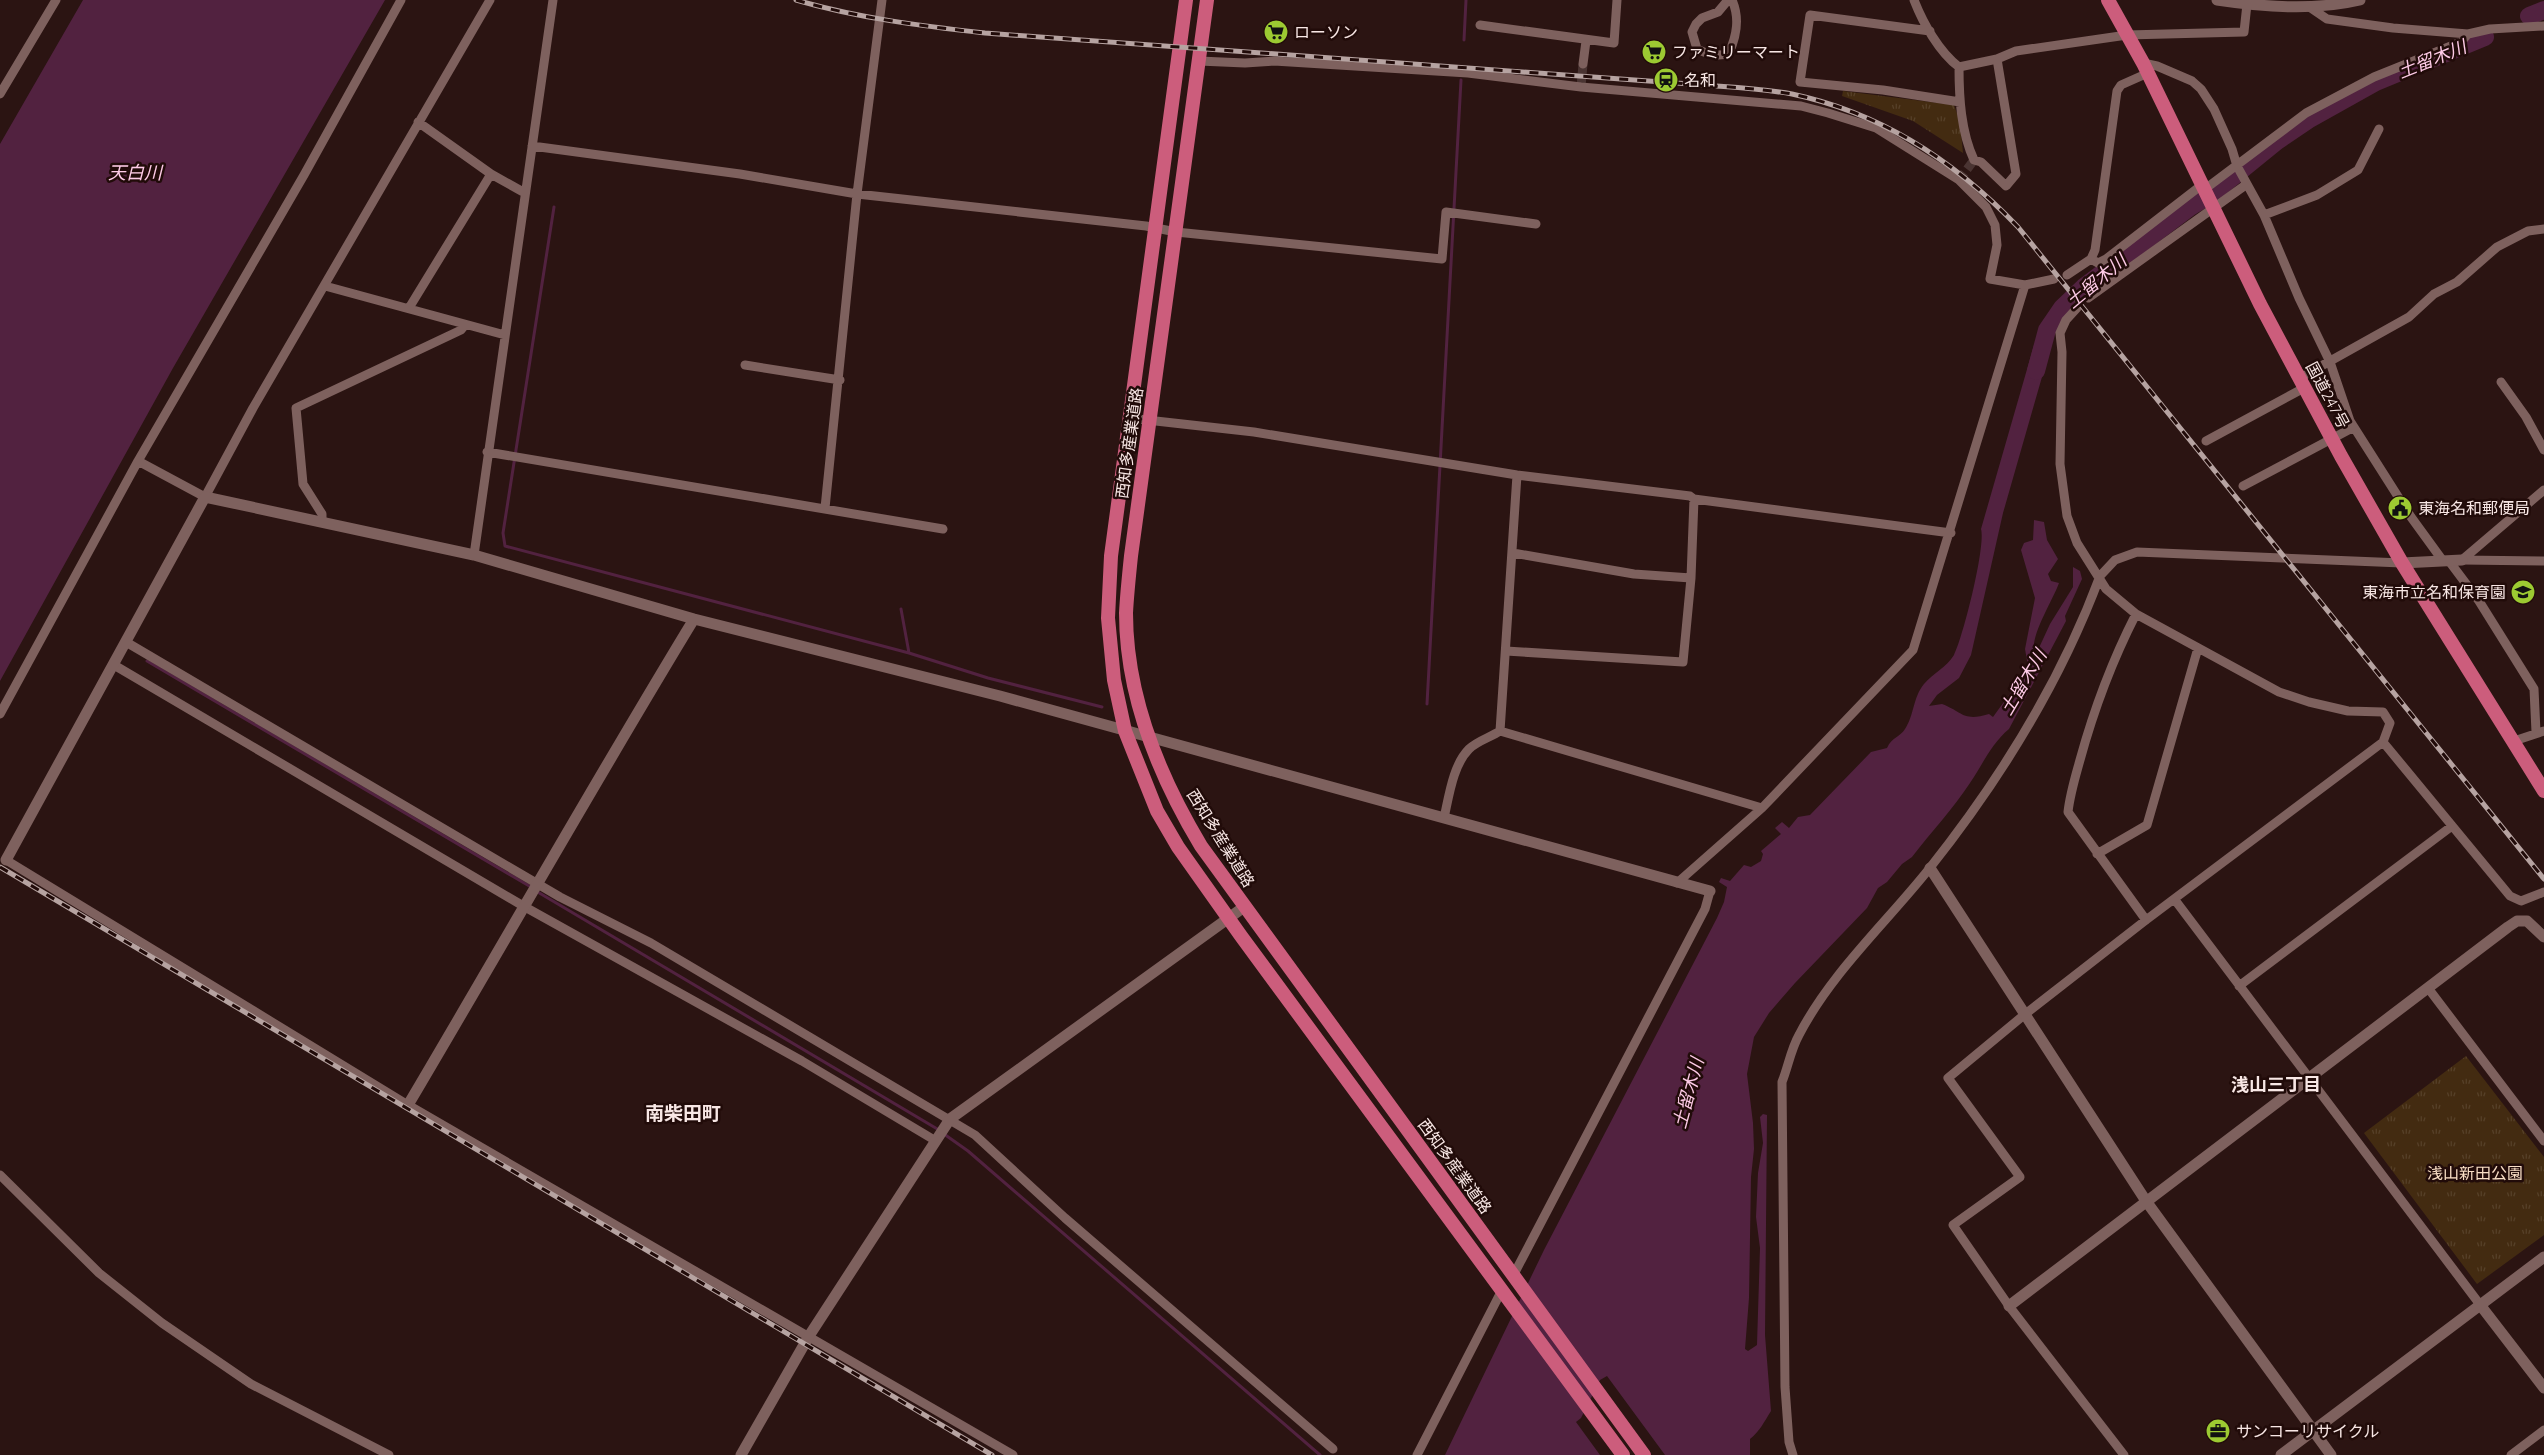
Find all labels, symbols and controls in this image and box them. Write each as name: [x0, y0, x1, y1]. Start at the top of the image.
supermarket icon: ローソン: [1263, 19, 1289, 45]
place label: ローソン: [1294, 22, 1358, 42]
water label: 土留木川: [2394, 34, 2472, 83]
supermarket icon: ファミリーマート: [1641, 39, 1667, 65]
place label: ファミリーマート: [1672, 42, 1800, 62]
station icon: 名和: [1653, 67, 1679, 93]
place label: 名和: [1684, 70, 1716, 90]
water label: 天白川: [108, 161, 164, 184]
water label: 土留木川: [2061, 248, 2133, 313]
street label: 国道247号: [2302, 358, 2354, 432]
street label: 西知多産業道路: [1111, 386, 1147, 500]
public building icon: 東海名和郵便局: [2387, 495, 2413, 521]
place label: 東海名和郵便局: [2418, 498, 2530, 518]
school or university icon: 東海市立名和保育園: [2510, 579, 2536, 605]
place label: 東海市立名和保育園: [2362, 582, 2506, 602]
water label: 土留木川: [1995, 644, 2052, 719]
street label: 西知多産業道路: [1183, 785, 1259, 891]
water label: 土留木川: [1668, 1053, 1709, 1131]
district label: 浅山三丁目: [2231, 1073, 2321, 1096]
district label: 南柴田町: [645, 1101, 721, 1125]
street label: 西知多産業道路: [1414, 1115, 1496, 1217]
park label: 浅山新田公園: [2427, 1163, 2523, 1183]
office icon: サンコーリサイクル: [2205, 1418, 2231, 1444]
place label: サンコーリサイクル: [2236, 1421, 2379, 1441]

